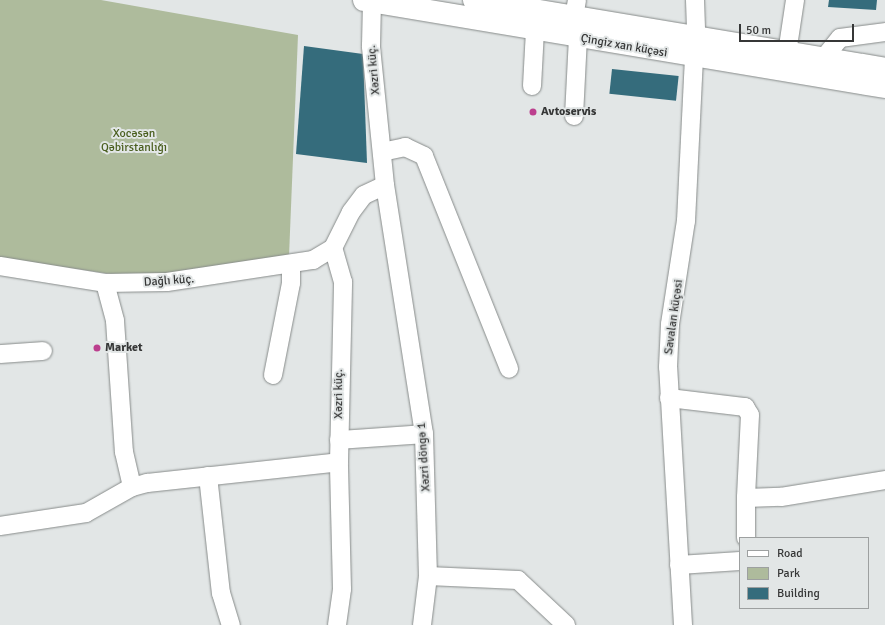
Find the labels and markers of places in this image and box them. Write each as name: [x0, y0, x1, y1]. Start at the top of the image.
place label: Avtoservis: [541, 105, 596, 119]
marker: Avtoservis: [528, 107, 538, 117]
place label: Market: [105, 341, 142, 355]
marker: Market: [92, 343, 102, 353]

